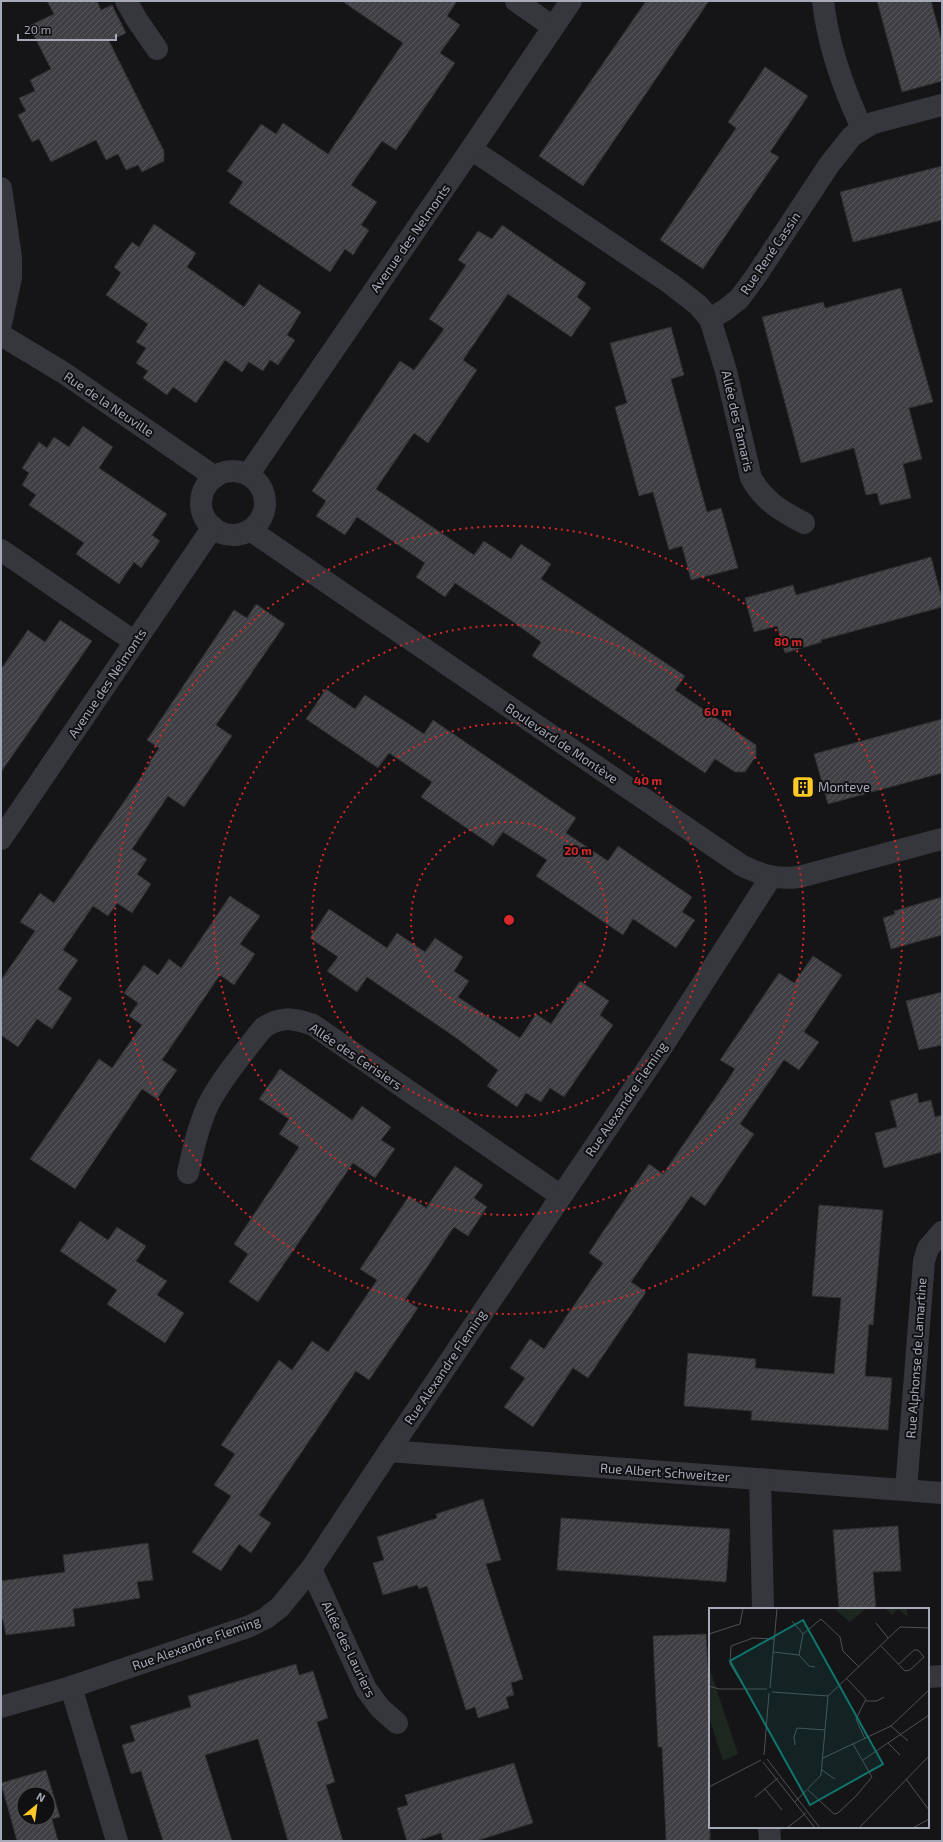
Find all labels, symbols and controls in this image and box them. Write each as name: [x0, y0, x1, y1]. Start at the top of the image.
scale bar: [18, 16, 116, 42]
text: 20 m: [24, 22, 51, 36]
street label: Avenue des Nelmonts: [367, 181, 453, 295]
street label: Rue René Cassin: [736, 209, 804, 297]
street label: Rue de la Neuville: [61, 368, 157, 440]
street label: Allée des Tamaris: [719, 369, 757, 473]
street label: Avenue des Nelmonts: [64, 625, 150, 741]
text: 80 m: [774, 634, 802, 648]
street label: Boulevard de Montève: [503, 699, 621, 787]
text: 60 m: [704, 704, 732, 718]
text: 40 m: [634, 773, 662, 787]
building icon: Monteve: [790, 774, 816, 800]
place label: Monteve: [818, 779, 870, 795]
text: 20 m: [564, 843, 592, 857]
centre of rings: [502, 913, 516, 927]
street label: Allée des Cerisiers: [307, 1019, 405, 1093]
street label: Rue Alexandre Fleming: [582, 1039, 670, 1159]
street label: Rue Alphonse de Lamartine: [902, 1277, 930, 1439]
street label: Rue Alexandre Fleming: [401, 1307, 489, 1427]
street label: Rue Albert Schweitzer: [599, 1459, 731, 1485]
street label: Allée des Lauriers: [319, 1598, 379, 1700]
inset map: [709, 1608, 929, 1828]
street label: Rue Alexandre Fleming: [130, 1612, 262, 1674]
north arrow: [16, 1786, 56, 1826]
text: N: [34, 1789, 48, 1804]

